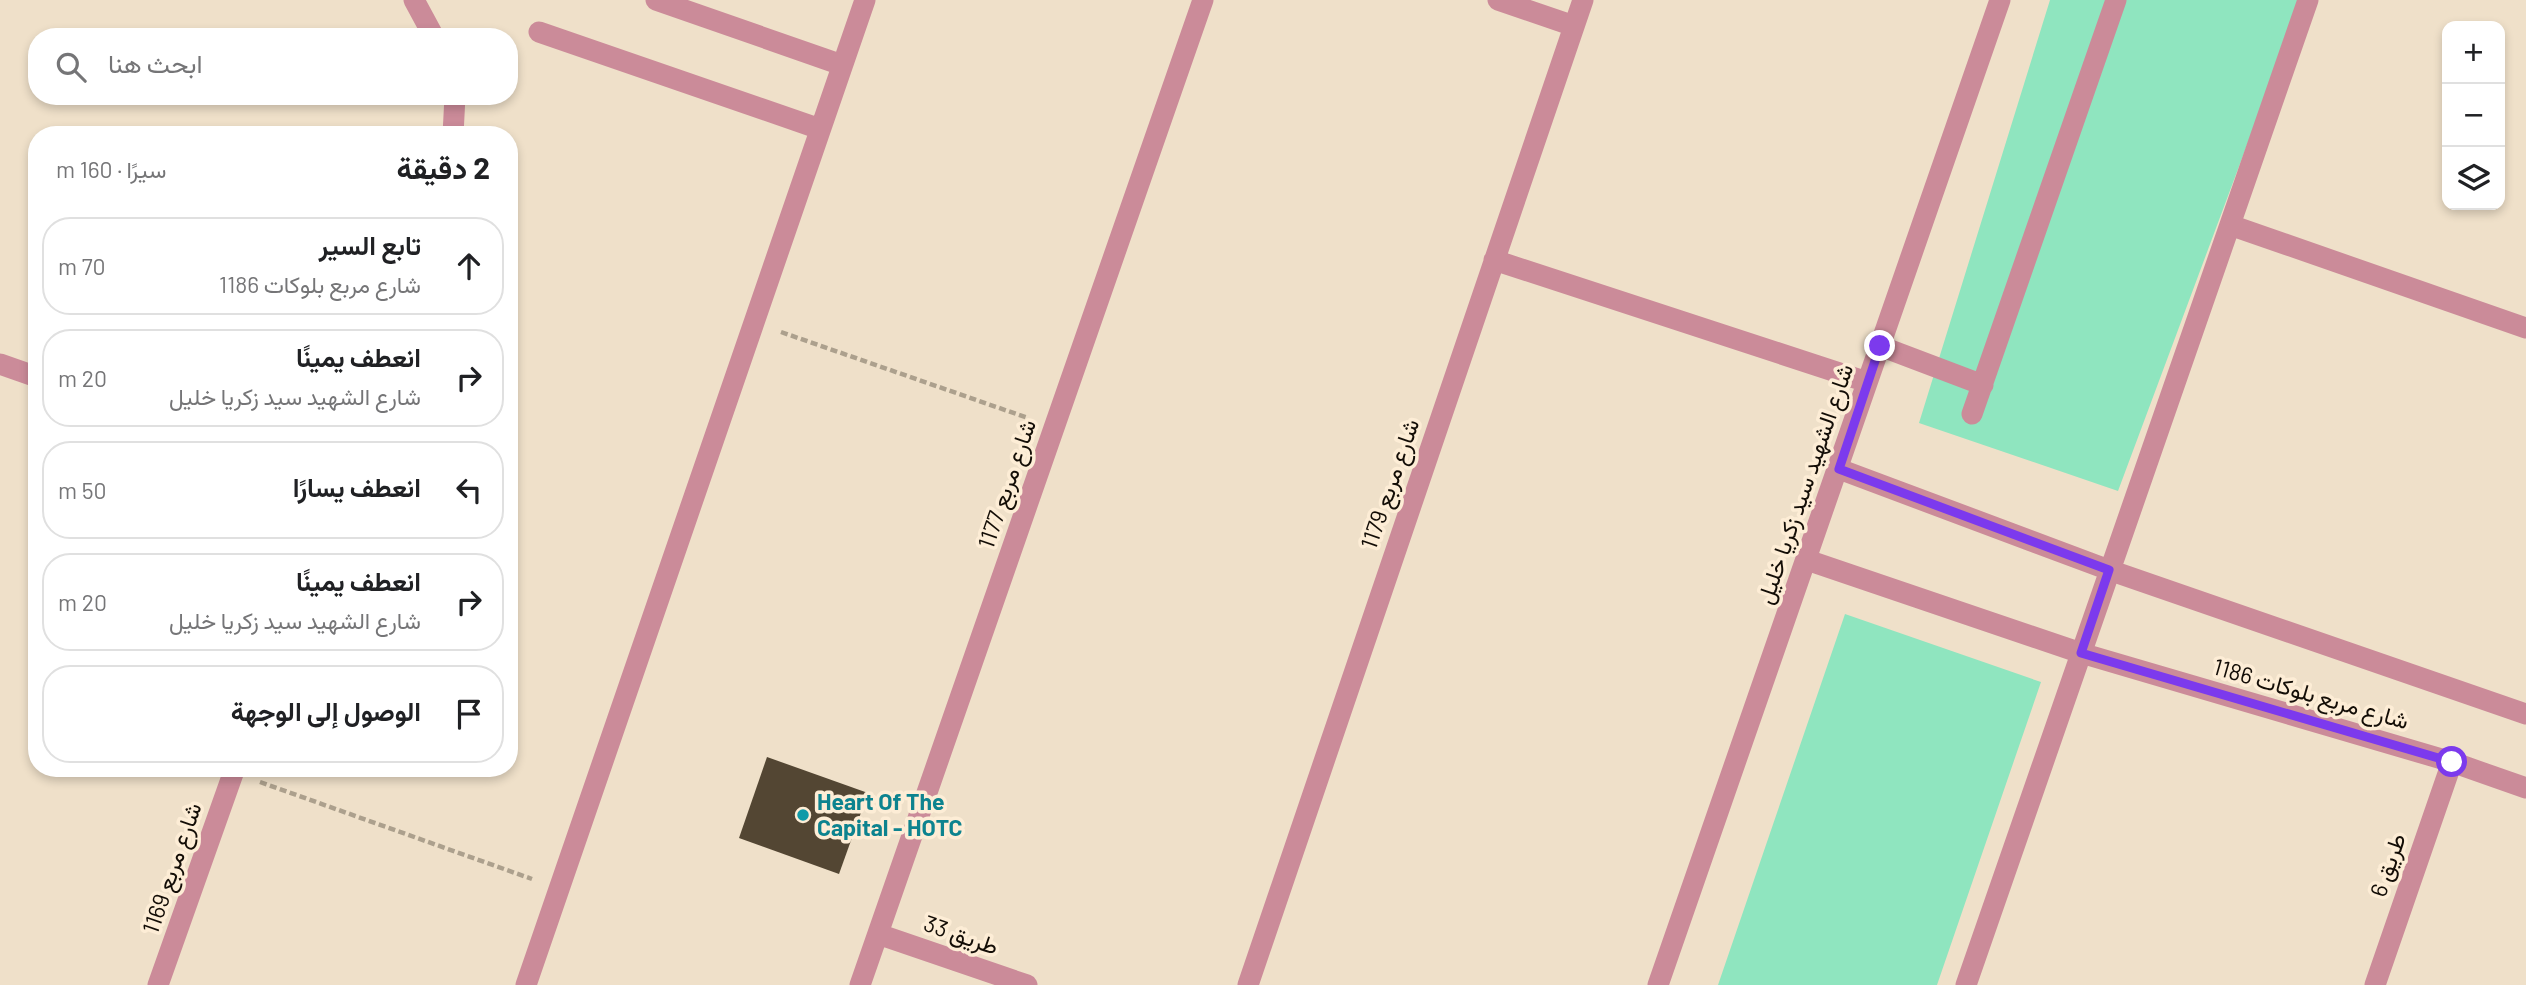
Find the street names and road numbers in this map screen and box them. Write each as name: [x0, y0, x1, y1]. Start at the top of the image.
street label: شارع الشهيد سيد زكريا خليل: [1750, 360, 1861, 608]
street label: شارع مربع 1177: [971, 415, 1044, 553]
street label: شارع مربع 1179: [1354, 415, 1427, 553]
street label: شارع مربع بلوكات 1186: [2210, 652, 2412, 737]
street label: شارع مربع 1169: [136, 799, 209, 938]
street label: طريق 6: [2363, 829, 2413, 901]
street label: طريق 33: [920, 908, 1002, 962]

